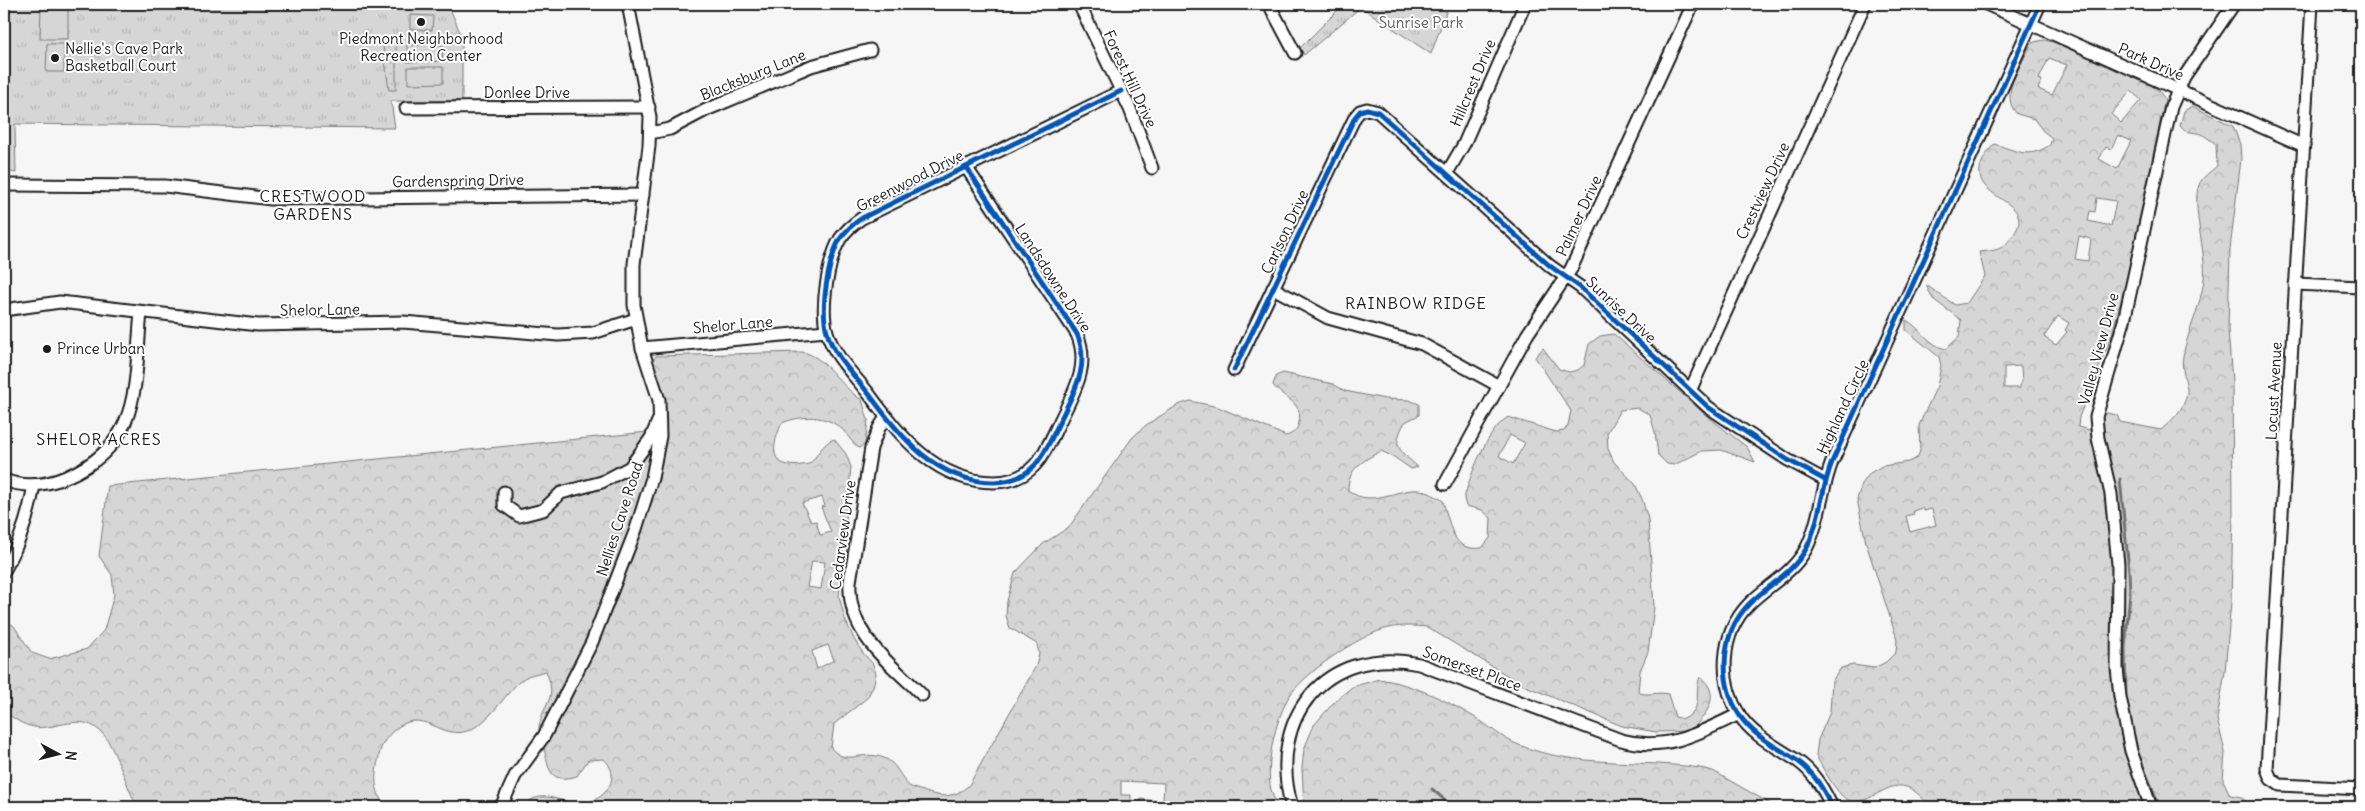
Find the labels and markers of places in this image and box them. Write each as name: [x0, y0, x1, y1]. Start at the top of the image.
marker: Piedmont Neighborhood Recreation Center: [415, 16, 427, 28]
place label: Piedmont Neighborhood Recreation Center: [339, 29, 503, 65]
place label: Nellie's Cave Park Basketball Court: [65, 39, 183, 75]
marker: Nellie's Cave Park Basketball Court: [49, 52, 61, 64]
place label: Prince Urban: [57, 339, 145, 358]
marker: Prince Urban: [41, 343, 53, 355]

